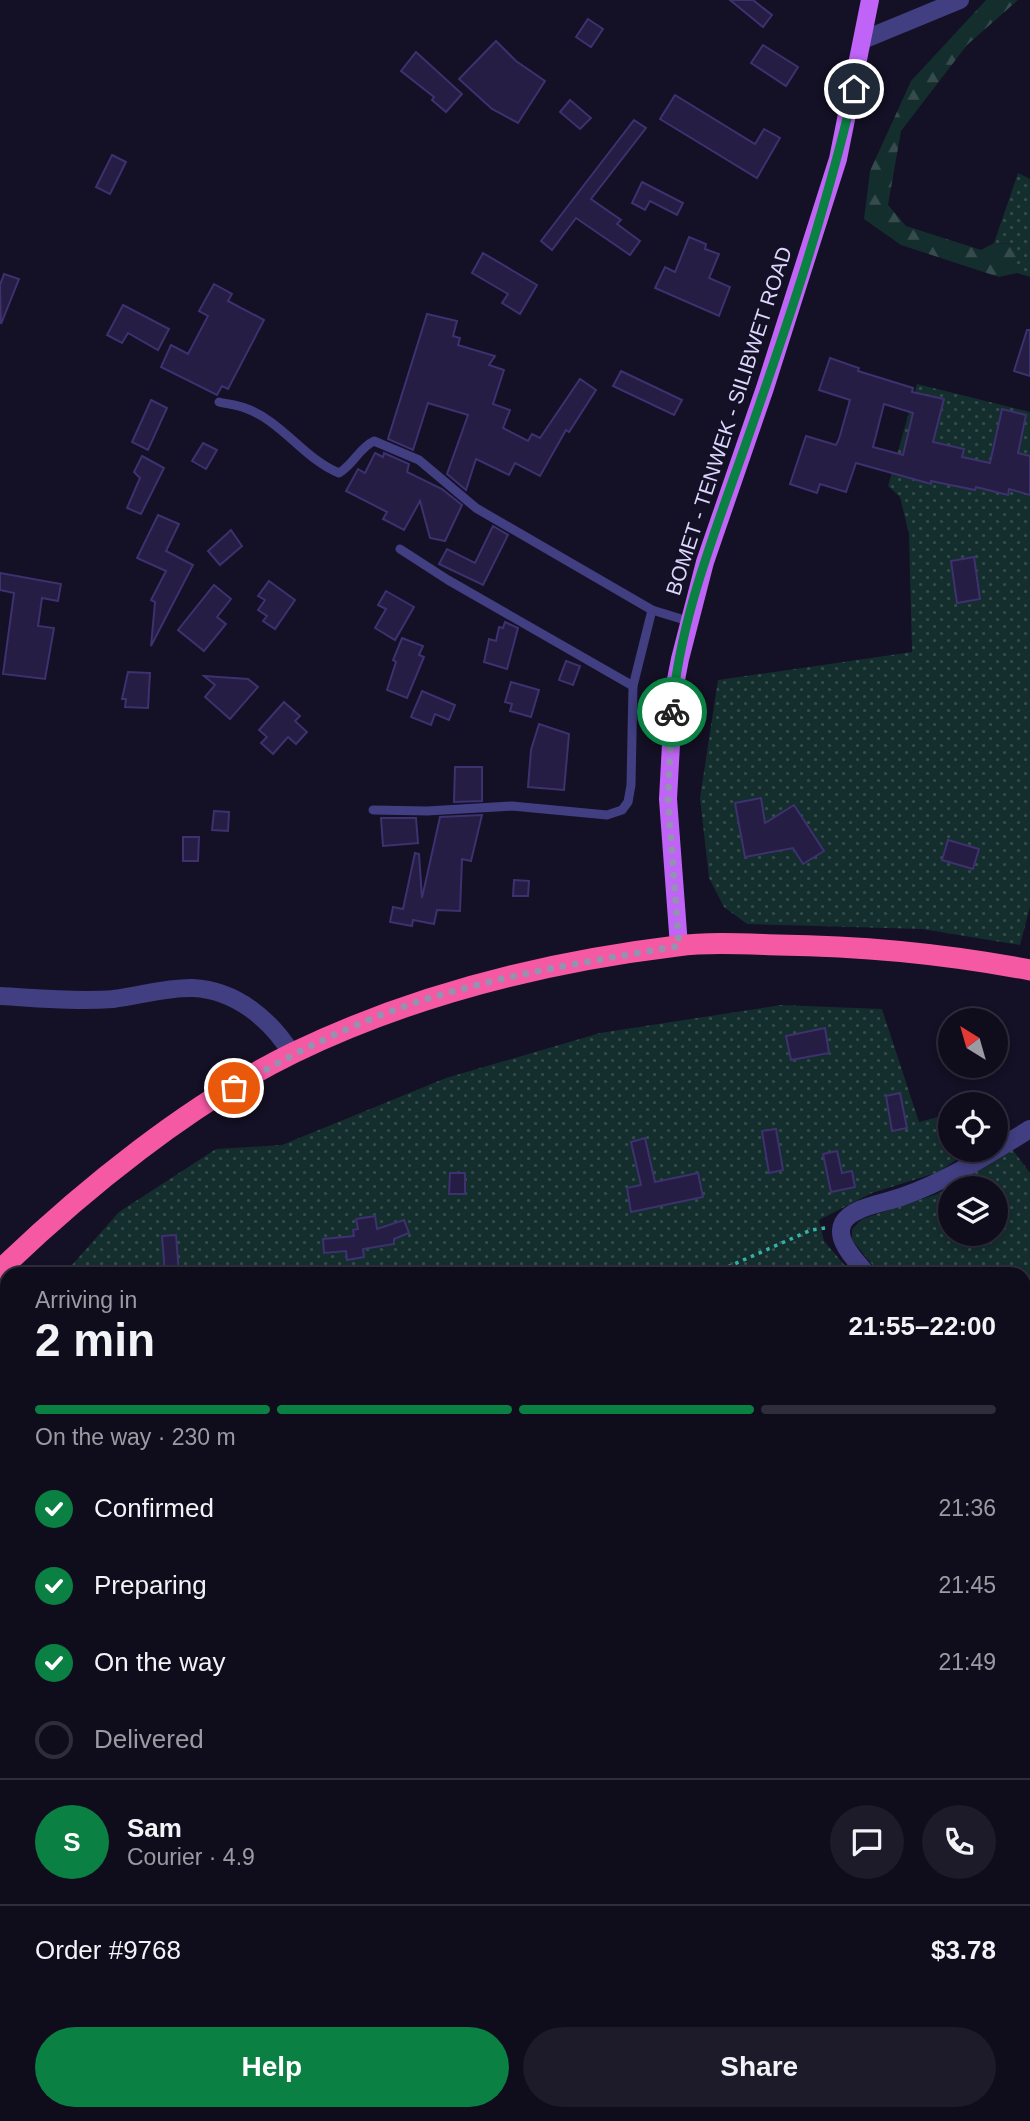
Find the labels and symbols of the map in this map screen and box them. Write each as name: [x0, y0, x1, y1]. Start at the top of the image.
pin: [824, 59, 884, 119]
street label: BOMET - TENWEK - SILIBWET ROAD: [661, 244, 796, 598]
courier: [637, 677, 707, 747]
north arrow: [938, 1008, 1008, 1078]
pin: [204, 1058, 264, 1118]

